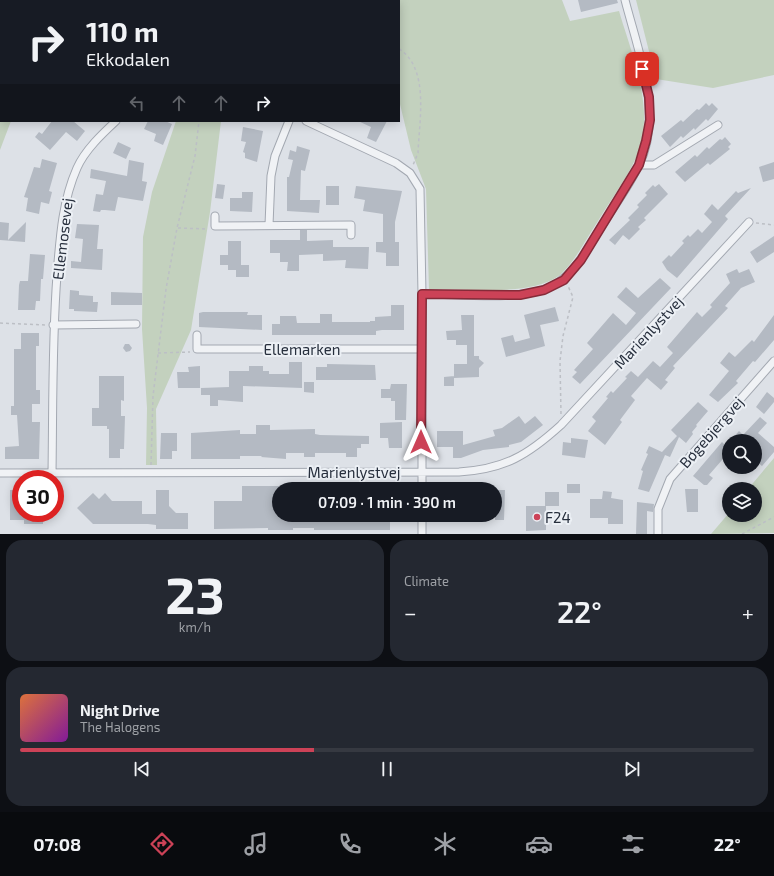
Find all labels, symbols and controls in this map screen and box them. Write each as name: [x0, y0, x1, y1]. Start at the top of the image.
text: 110 m: [86, 14, 159, 48]
icon: right: [20, 16, 72, 68]
text: Ekkodalen: [86, 48, 170, 70]
pin: [625, 52, 659, 86]
icon: arrive: [631, 58, 653, 80]
icon: left: [126, 92, 148, 114]
icon: ahead: [168, 92, 190, 114]
icon: ahead: [210, 92, 232, 114]
icon: right: [252, 92, 274, 114]
street label: Ellemosevej: [48, 197, 77, 281]
street label: Marienlystvej: [610, 292, 687, 373]
street label: Ellemarken: [264, 340, 340, 358]
street label: Bøgebjergvej: [675, 393, 748, 472]
position arrow: [400, 421, 442, 463]
map controls: [722, 434, 762, 522]
button: search: [722, 434, 762, 474]
street label: Marienlystvej: [308, 463, 400, 482]
speed limit sign: 30: [12, 470, 64, 522]
button: layers: [722, 482, 762, 522]
text: 07:09 · 1 min · 390 m: [318, 493, 456, 511]
place label: F24: [545, 508, 571, 526]
marker: F24: [532, 512, 542, 522]
text: 23: [165, 562, 225, 624]
text: Climate: [404, 573, 449, 589]
text: 22°: [557, 593, 602, 629]
text: −: [404, 599, 417, 625]
text: +: [742, 599, 754, 625]
text: km/h: [179, 619, 211, 635]
text: Night Drive: [80, 701, 160, 719]
text: The Halogens: [80, 719, 160, 735]
icon: previous: [131, 758, 153, 780]
icon: pause: [376, 758, 398, 780]
icon: next: [621, 758, 643, 780]
icon: directions: [148, 830, 176, 858]
icon: music: [242, 830, 270, 858]
icon: phone: [336, 830, 364, 858]
icon: climate: [431, 830, 459, 858]
icon: car: [525, 830, 553, 858]
icon: filters: [619, 830, 647, 858]
text: 07:08: [33, 833, 81, 855]
text: 22°: [714, 833, 741, 855]

